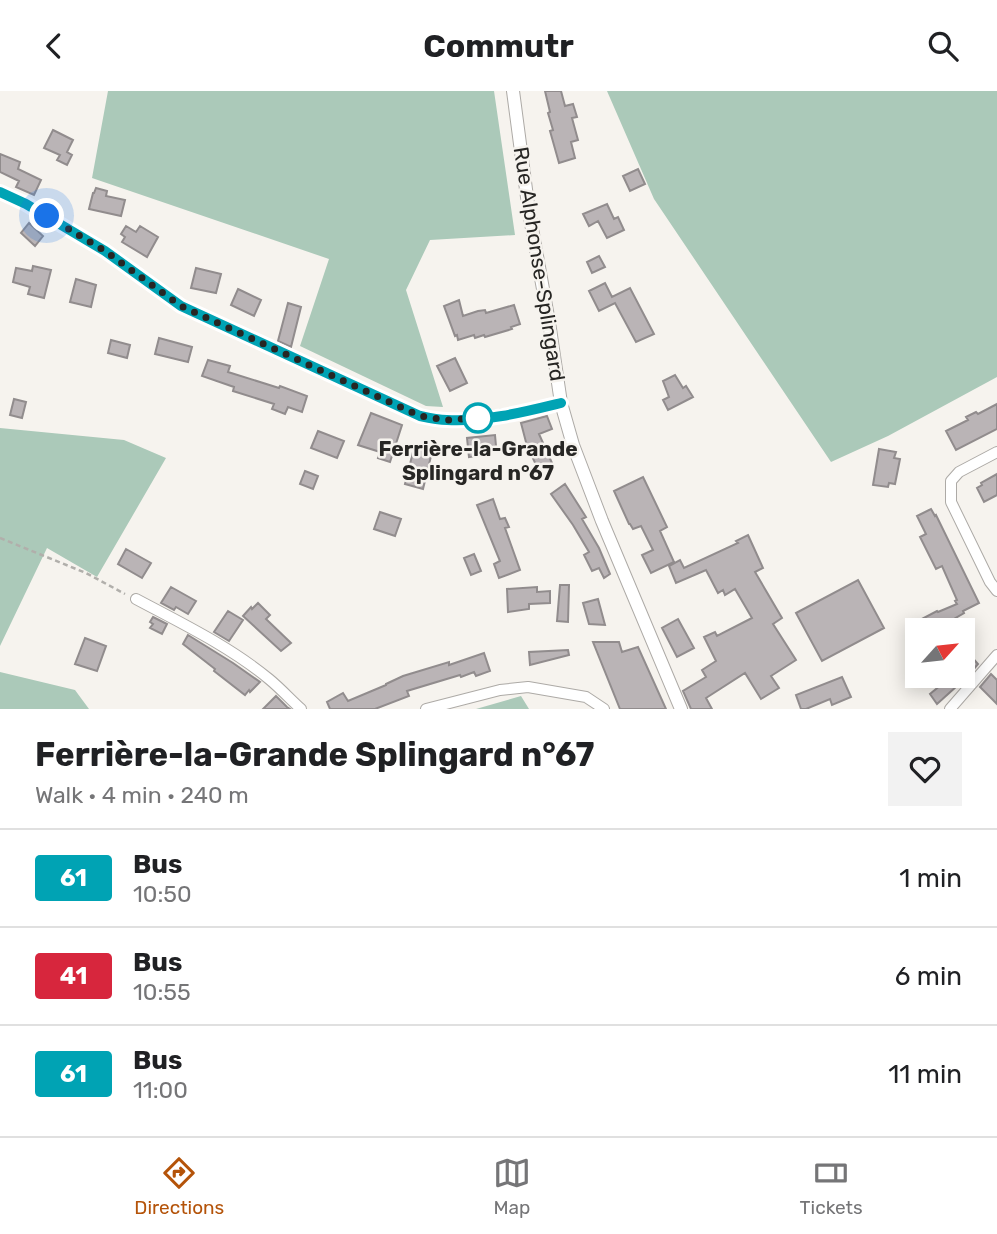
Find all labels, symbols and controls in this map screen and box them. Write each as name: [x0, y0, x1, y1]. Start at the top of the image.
icon: back: [35, 27, 73, 65]
text: Commutr: [423, 27, 574, 65]
icon: search: [924, 27, 962, 65]
street label: Rue Alphonse-Splingard: [509, 145, 570, 383]
your location: [29, 198, 64, 233]
marker: Ferrière-la-Grande Splingard n°67: [463, 403, 493, 433]
place label: Ferrière-la-Grande Splingard n°67: [378, 436, 578, 485]
north arrow: [905, 618, 975, 688]
map controls: [905, 618, 975, 688]
button: heart: [888, 732, 962, 806]
text: Ferrière-la-Grande Splingard n°67: [35, 735, 594, 774]
text: Walk · 4 min · 240 m: [35, 781, 249, 809]
text: Bus: [133, 849, 182, 880]
text: 1 min: [899, 863, 962, 894]
text: 61: [60, 864, 87, 892]
text: 10:50: [133, 880, 192, 908]
text: Bus: [133, 947, 182, 978]
text: 6 min: [895, 961, 962, 992]
text: 41: [60, 962, 87, 990]
text: 10:55: [133, 978, 191, 1006]
text: Bus: [133, 1045, 182, 1076]
text: 11 min: [888, 1059, 962, 1090]
text: 61: [60, 1060, 87, 1088]
text: 11:00: [133, 1076, 188, 1104]
tab: Directions: [134, 1154, 224, 1219]
tab: Map: [493, 1154, 531, 1219]
tab: Tickets: [800, 1154, 863, 1219]

